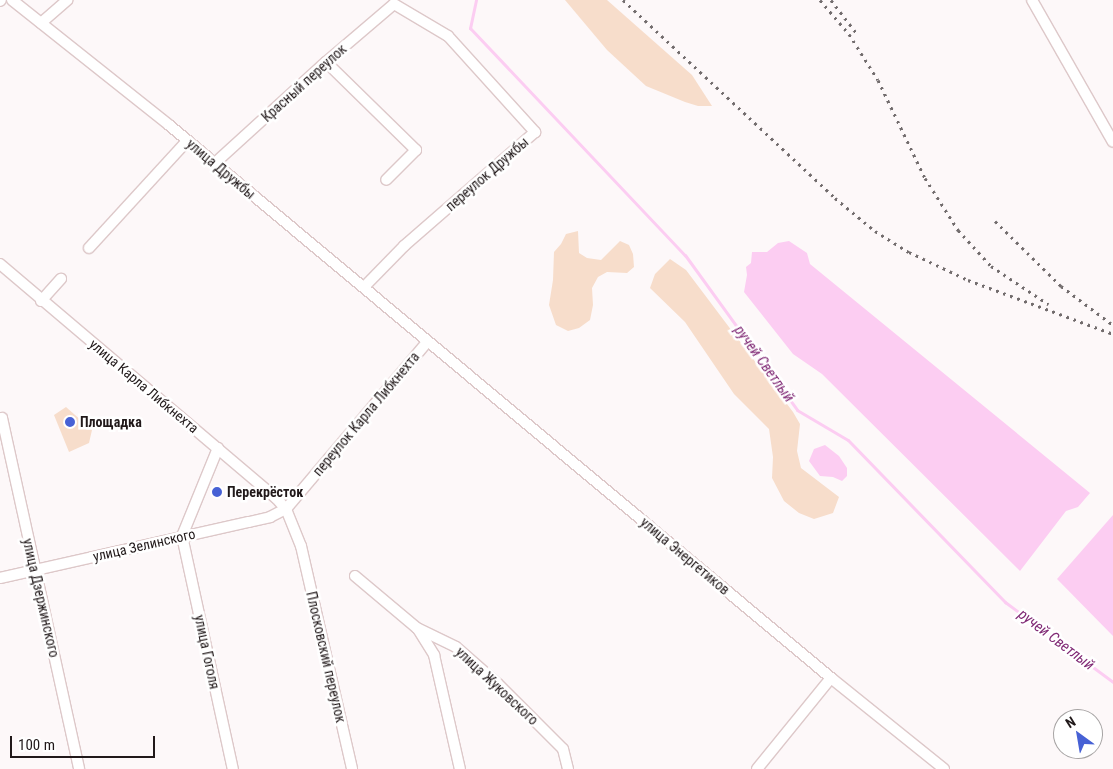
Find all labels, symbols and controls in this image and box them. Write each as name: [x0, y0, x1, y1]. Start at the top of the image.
street label: Красный переулок: [258, 41, 350, 125]
street label: переулок Дружбы: [442, 133, 532, 215]
street label: улица Дружбы: [183, 135, 259, 203]
water label: ручей Светлый: [730, 322, 798, 406]
street label: улица Карла Либкнехта: [86, 336, 202, 436]
street label: переулок Карла Либкнехта: [309, 349, 423, 479]
place label: Площадка: [80, 414, 142, 430]
marker: Площадка: [64, 416, 76, 428]
place label: Перекрёсток: [227, 484, 303, 500]
marker: Перекрёсток: [211, 486, 223, 498]
street label: улица Энергетиков: [637, 514, 733, 598]
street label: улица Зелинского: [91, 525, 197, 565]
street label: улица Дзержинского: [19, 537, 63, 659]
street label: Плосковский переулок: [303, 590, 349, 724]
water label: ручей Светлый: [1014, 606, 1098, 674]
street label: улица Гоголя: [191, 613, 223, 691]
street label: улица Жуковского: [452, 644, 542, 728]
north arrow: [1053, 709, 1103, 759]
text: N: [1063, 713, 1078, 731]
scale bar: [12, 726, 158, 758]
text: 100 m: [18, 736, 55, 754]

